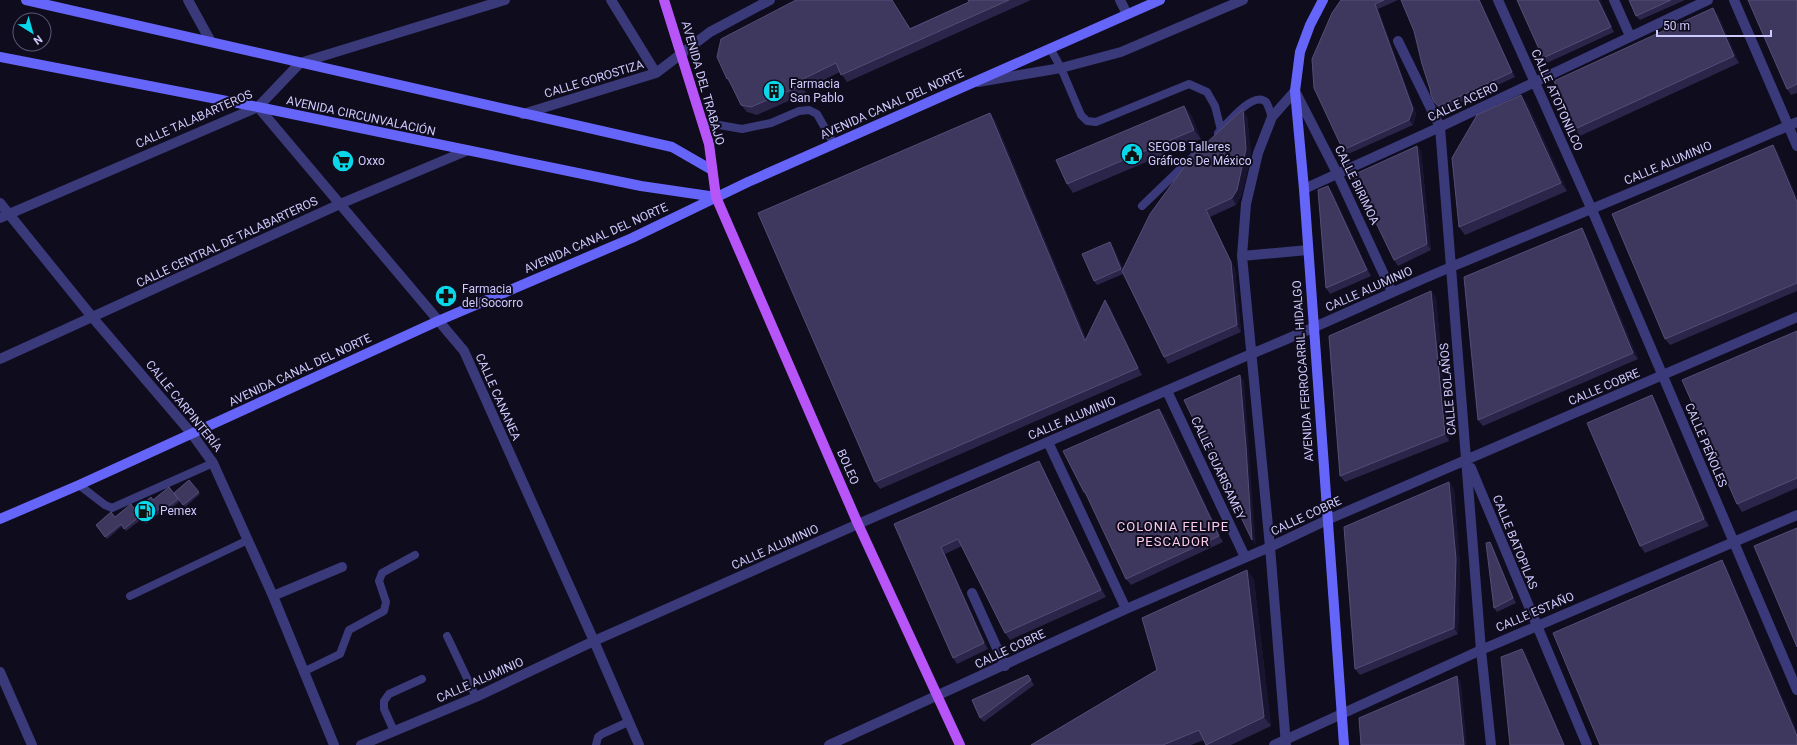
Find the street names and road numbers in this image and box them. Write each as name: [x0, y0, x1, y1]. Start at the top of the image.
street label: AVENIDA DEL TRABAJO: [679, 19, 727, 147]
street label: CALLE ATOTONILCO: [1528, 47, 1586, 153]
street label: CALLE GOROSTIZA: [543, 57, 645, 101]
street label: AVENIDA CANAL DEL NORTE: [818, 66, 966, 142]
street label: CALLE ACERO: [1425, 80, 1501, 124]
street label: CALLE TALABARTEROS: [134, 87, 254, 151]
street label: AVENIDA CIRCUNVALACIÓN: [285, 92, 437, 139]
street label: CALLE ALUMINIO: [1622, 138, 1714, 188]
street label: CALLE BIRIMOA: [1332, 143, 1382, 227]
street label: CALLE CENTRAL DE TALABARTEROS: [134, 194, 320, 290]
street label: AVENIDA CANAL DEL NORTE: [522, 200, 670, 276]
street label: CALLE ALUMINIO: [1323, 264, 1415, 314]
street label: AVENIDA FERROCARRIL HIDALGO: [1290, 280, 1316, 462]
street label: AVENIDA CANAL DEL NORTE: [227, 331, 374, 409]
street label: CALLE BOLAÑOS: [1435, 342, 1459, 436]
street label: CALLE CANANEA: [473, 351, 524, 443]
street label: CALLE CARPINTERÍA: [143, 357, 226, 455]
street label: CALLE COBRE: [1566, 366, 1642, 408]
street label: CALLE ALUMINIO: [1026, 393, 1118, 443]
street label: CALLE PEÑOLES: [1682, 400, 1732, 489]
street label: CALLE GUARISAMEY: [1188, 414, 1248, 522]
street label: BOLEO: [834, 447, 862, 487]
street label: CALLE COBRE: [1269, 493, 1344, 538]
street label: CALLE BATOPILAS: [1490, 493, 1540, 591]
street label: CALLE ALUMINIO: [729, 522, 821, 572]
street label: CALLE ESTAÑO: [1493, 587, 1576, 635]
street label: CALLE COBRE: [973, 626, 1048, 671]
street label: CALLE ALUMINIO: [434, 655, 526, 705]

